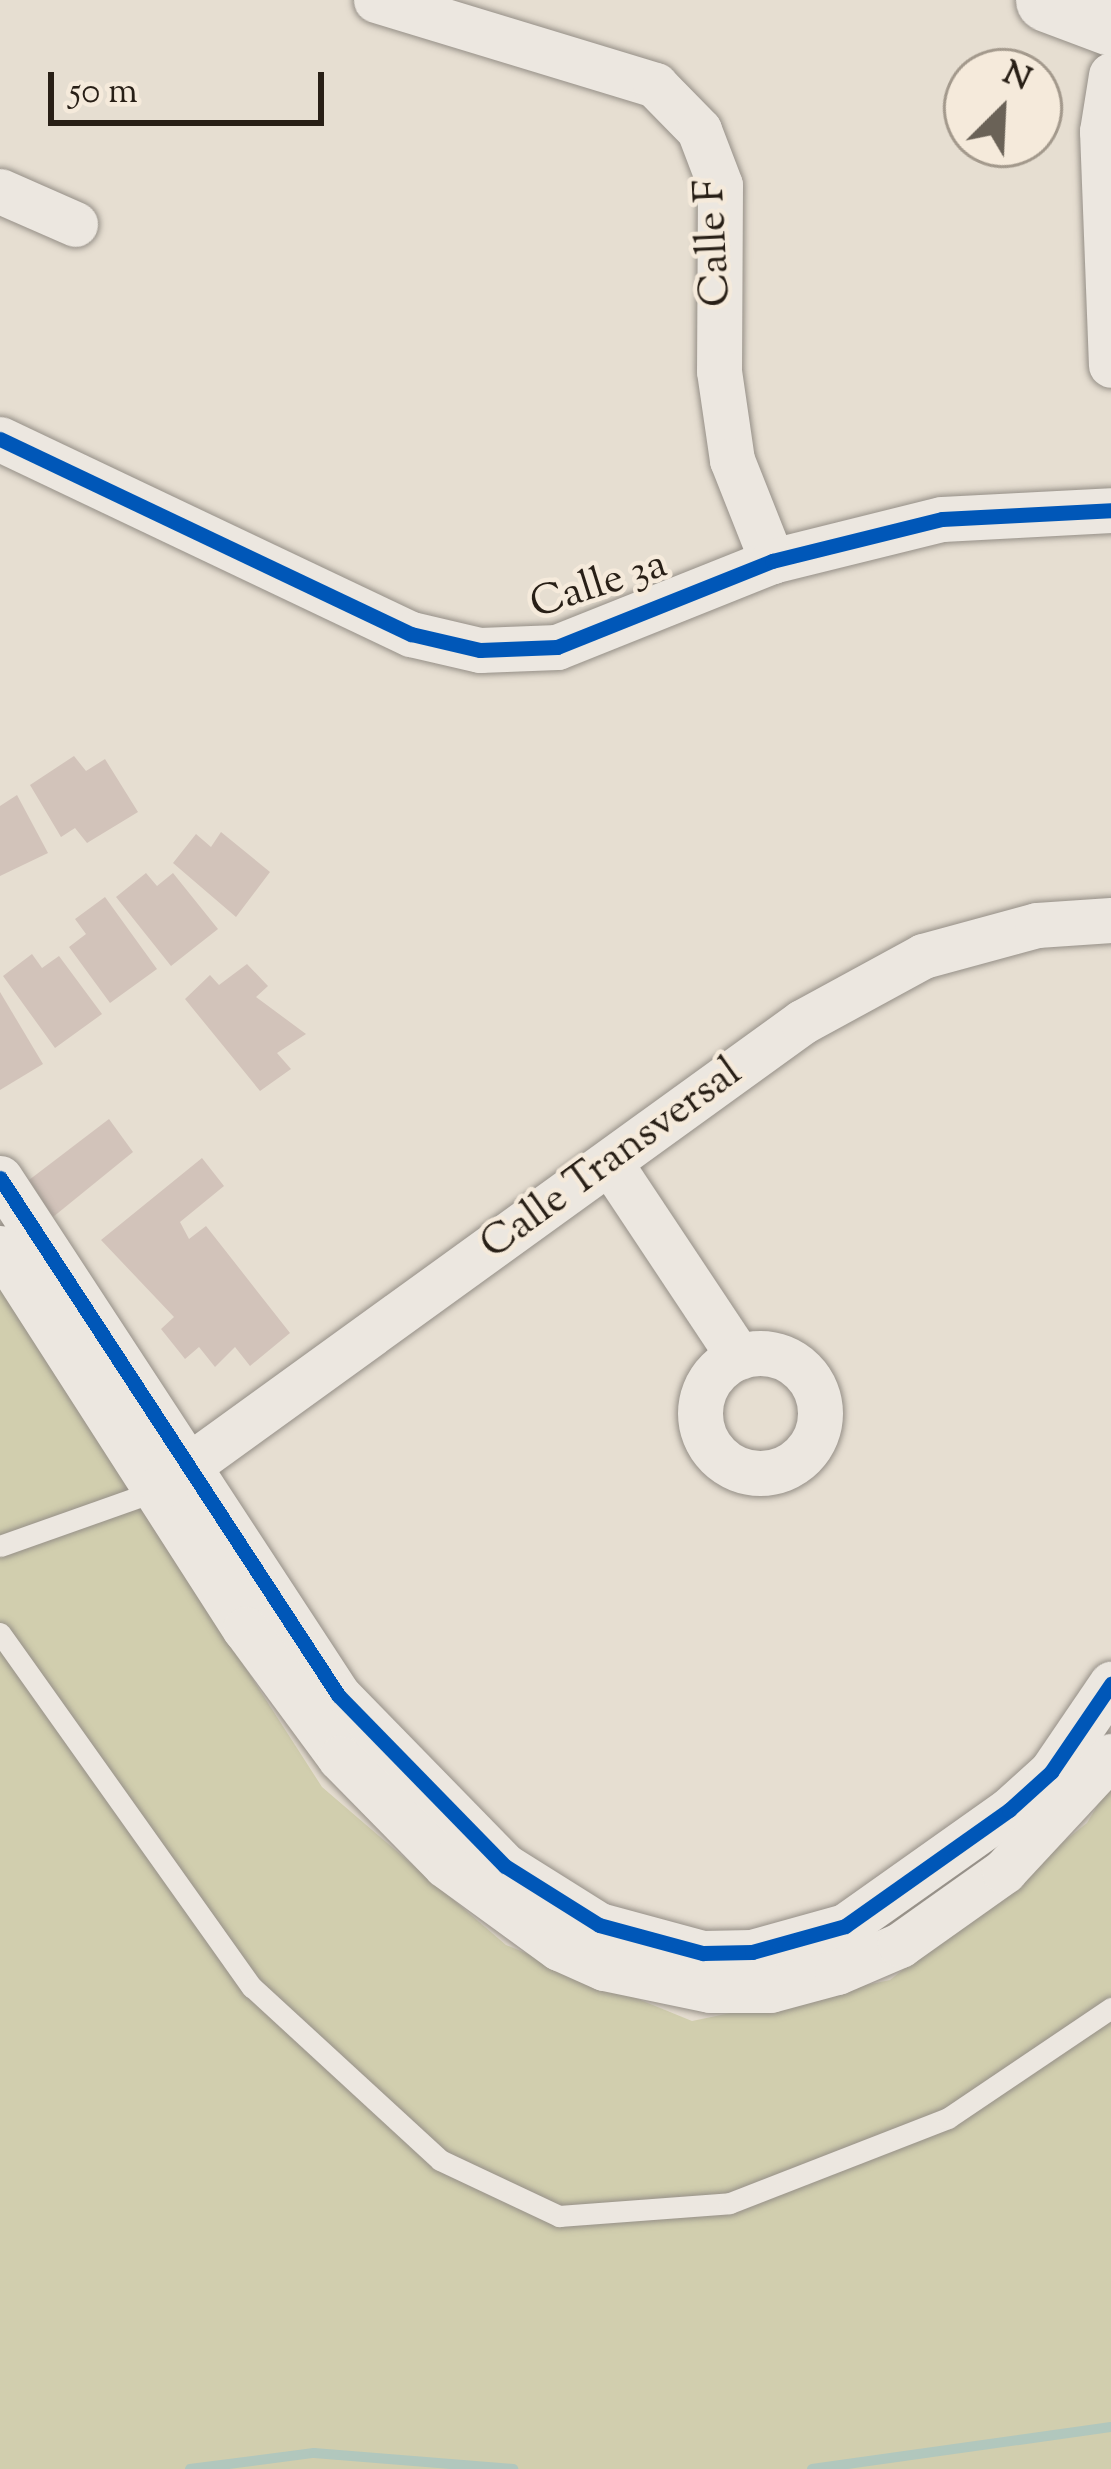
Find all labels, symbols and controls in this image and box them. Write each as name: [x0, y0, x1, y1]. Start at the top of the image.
scale bar: [54, 48, 330, 122]
north arrow: [943, 48, 1063, 168]
text: N: [995, 51, 1038, 105]
text: 50 m: [69, 67, 138, 119]
street label: Calle F: [687, 178, 743, 308]
street label: Calle 3a: [524, 540, 674, 632]
street label: Calle Transversal: [472, 1048, 752, 1272]

